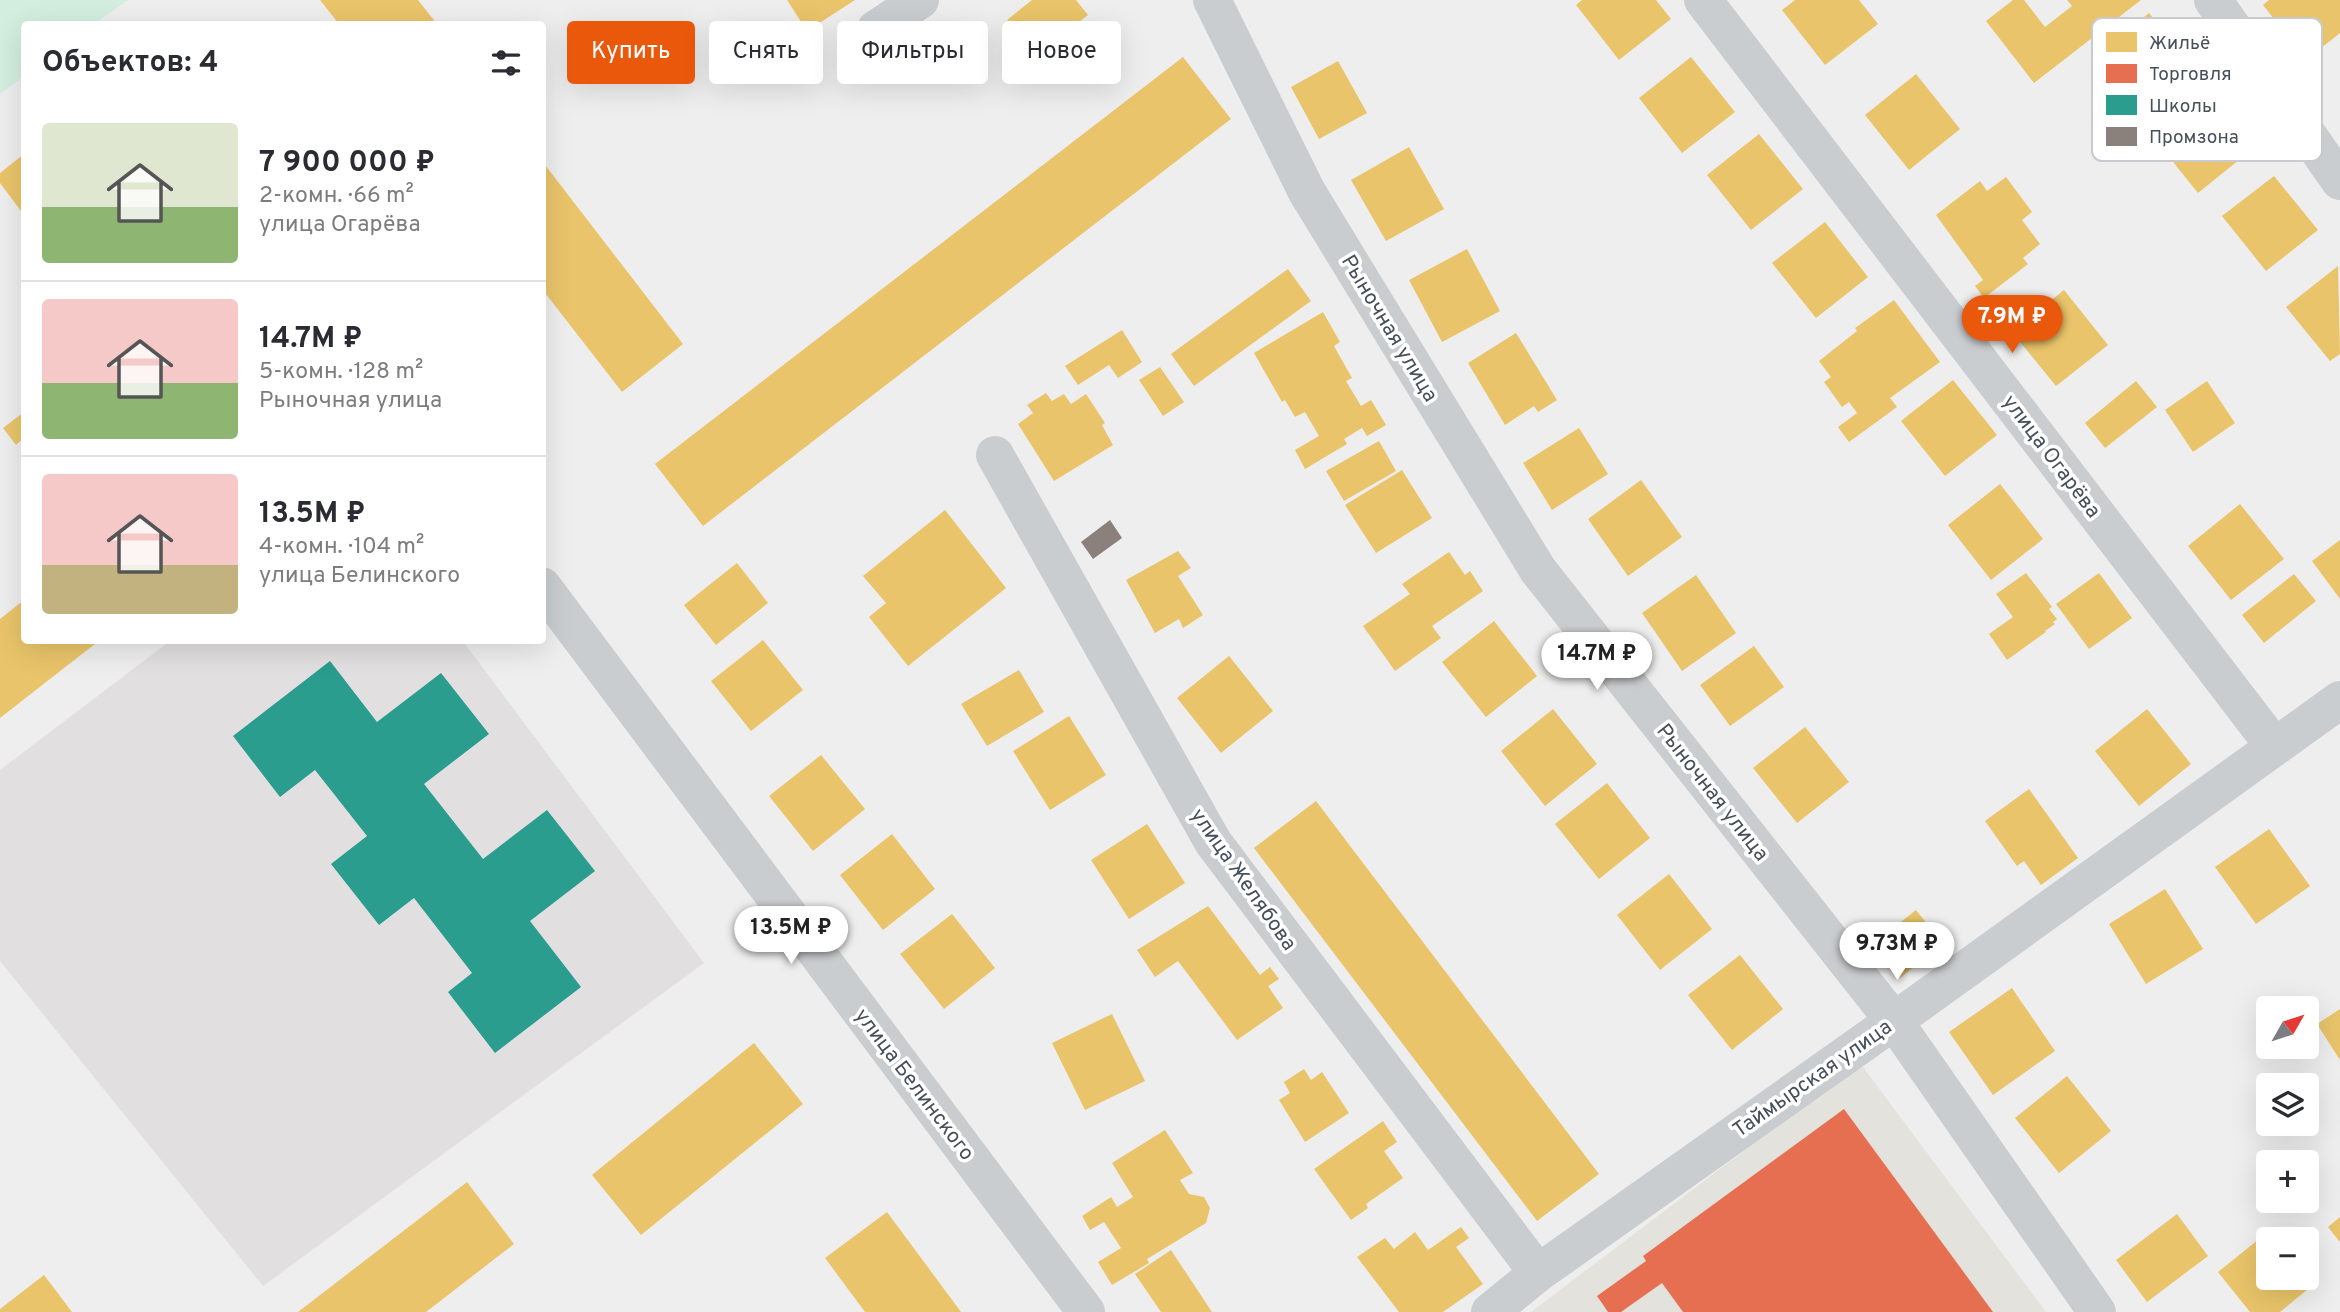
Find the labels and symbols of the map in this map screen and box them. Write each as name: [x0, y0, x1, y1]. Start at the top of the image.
legend: [2092, 18, 2322, 161]
text: Жильё: [2149, 32, 2210, 56]
text: Торговля: [2149, 63, 2232, 87]
text: Школы: [2149, 95, 2217, 119]
text: Промзона: [2149, 126, 2239, 150]
street label: Рыночная улица: [1334, 250, 1443, 407]
pin: 7.9M ₽: [1955, 296, 2069, 355]
street label: улица Огарёва: [1996, 390, 2106, 524]
pin: 14.7M ₽: [1532, 632, 1662, 692]
street label: Рыночная улица: [1650, 719, 1774, 867]
street label: улица Желябова: [1184, 803, 1302, 956]
pin: 13.5M ₽: [726, 906, 856, 966]
pin: 9.73M ₽: [1832, 922, 1962, 982]
north arrow: [2256, 996, 2319, 1059]
street label: улица Белинского: [848, 1003, 980, 1166]
street label: Таймырская улица: [1728, 1014, 1898, 1144]

